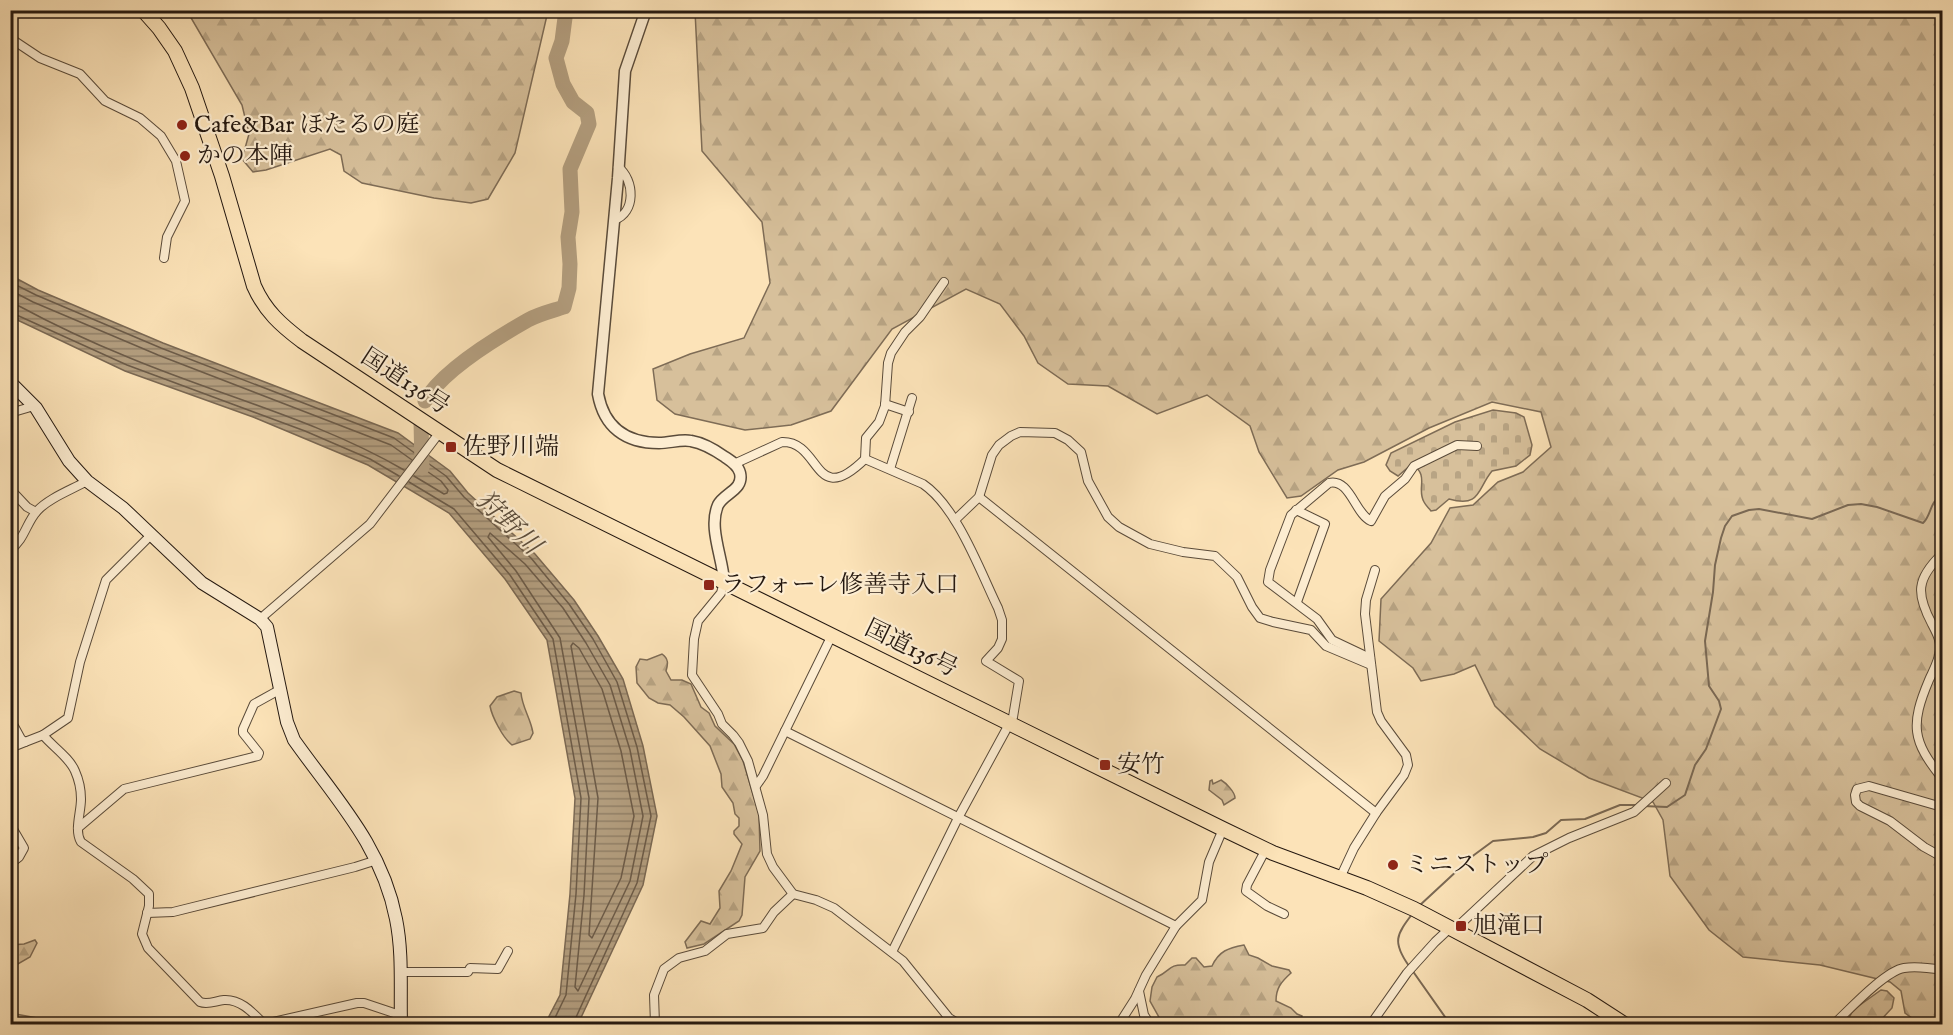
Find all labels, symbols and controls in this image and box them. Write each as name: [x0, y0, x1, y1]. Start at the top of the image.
place label: Cafe&Bar ほたるの庭: [194, 110, 420, 141]
marker: Cafe&Bar ほたるの庭: [175, 118, 189, 132]
place label: かの本陣: [197, 141, 293, 172]
marker: かの本陣: [178, 149, 192, 163]
street label: 国道136号: [355, 342, 455, 422]
place label: 佐野川端: [463, 432, 559, 463]
marker: 佐野川端: [444, 440, 458, 454]
water label: 狩野川: [468, 484, 550, 564]
place label: ラフォーレ修善寺入口: [721, 570, 959, 601]
marker: ラフォーレ修善寺入口: [702, 578, 716, 592]
street label: 国道136号: [859, 613, 963, 685]
place label: 安竹: [1117, 750, 1165, 781]
marker: 安竹: [1098, 758, 1112, 772]
place label: ミニストップ: [1405, 850, 1548, 881]
marker: ミニストップ: [1386, 858, 1400, 872]
place label: 旭滝口: [1473, 911, 1545, 942]
marker: 旭滝口: [1454, 919, 1468, 933]

